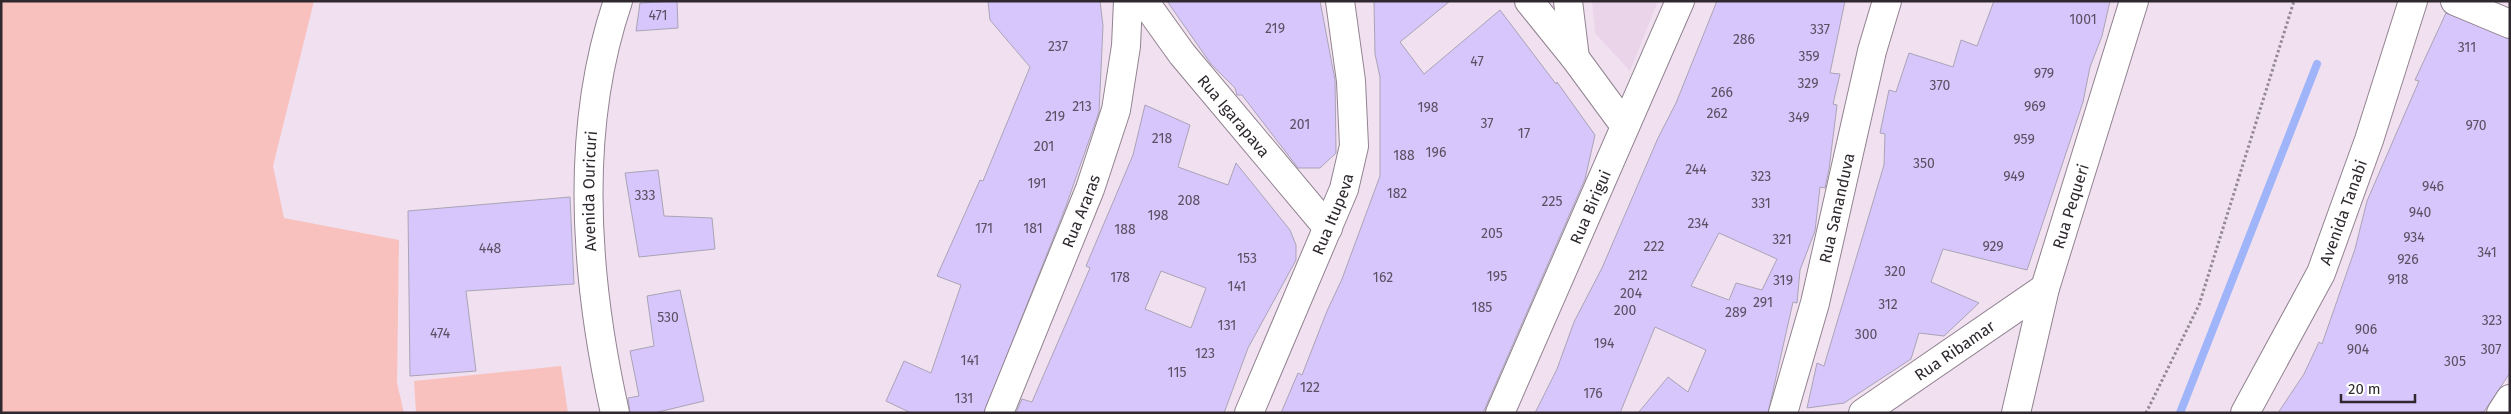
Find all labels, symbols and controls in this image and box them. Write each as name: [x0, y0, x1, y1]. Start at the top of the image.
house number: 471: [648, 7, 668, 24]
house number: 1001: [2069, 11, 2097, 28]
house number: 219: [1265, 20, 1285, 37]
house number: 337: [1810, 21, 1830, 38]
house number: 286: [1733, 31, 1755, 48]
house number: 237: [1048, 38, 1068, 55]
house number: 311: [2458, 39, 2476, 56]
house number: 359: [1798, 48, 1820, 65]
house number: 47: [1470, 53, 1484, 70]
house number: 979: [2034, 65, 2054, 82]
street label: Rua Igarapava: [1193, 71, 1274, 161]
house number: 329: [1798, 75, 1819, 92]
house number: 370: [1930, 77, 1951, 94]
house number: 266: [1711, 84, 1733, 101]
house number: 213: [1072, 98, 1092, 115]
house number: 969: [2024, 98, 2046, 115]
house number: 198: [1417, 99, 1439, 116]
house number: 262: [1706, 105, 1728, 122]
house number: 219: [1045, 108, 1065, 125]
house number: 349: [1788, 109, 1810, 126]
house number: 37: [1480, 115, 1494, 132]
house number: 201: [1290, 116, 1310, 133]
house number: 970: [2466, 117, 2487, 134]
house number: 17: [1518, 125, 1530, 142]
street label: Avenida Ouricuri: [579, 130, 601, 252]
house number: 218: [1152, 130, 1172, 147]
house number: 959: [2013, 131, 2035, 148]
house number: 201: [1034, 138, 1054, 155]
house number: 196: [1426, 144, 1446, 161]
house number: 188: [1393, 147, 1415, 164]
street label: Rua Sananduva: [1815, 151, 1859, 265]
house number: 350: [1913, 155, 1935, 172]
street label: Avenida Tanabi: [2316, 157, 2371, 268]
house number: 244: [1685, 161, 1707, 178]
street label: Rua Pequeri: [2049, 162, 2093, 251]
street label: Rua Birigui: [1566, 167, 1615, 247]
house number: 323: [1751, 168, 1771, 185]
house number: 949: [2003, 168, 2025, 185]
street label: Rua Araras: [1058, 172, 1104, 251]
street label: Rua Itupeva: [1308, 172, 1357, 258]
house number: 191: [1027, 175, 1047, 192]
house number: 946: [2422, 178, 2444, 195]
house number: 182: [1387, 185, 1407, 202]
house number: 333: [635, 187, 655, 204]
house number: 208: [1178, 192, 1201, 209]
house number: 225: [1542, 193, 1562, 210]
house number: 331: [1751, 195, 1771, 212]
house number: 940: [2409, 204, 2431, 221]
house number: 198: [1147, 207, 1169, 224]
house number: 234: [1687, 215, 1709, 232]
house number: 171: [975, 220, 993, 237]
house number: 181: [1023, 220, 1043, 237]
house number: 188: [1114, 221, 1136, 238]
house number: 205: [1481, 225, 1503, 242]
house number: 934: [2403, 229, 2425, 246]
house number: 321: [1772, 231, 1792, 248]
house number: 222: [1644, 238, 1664, 255]
house number: 929: [1982, 238, 2004, 255]
house number: 448: [479, 240, 502, 257]
house number: 341: [2477, 244, 2497, 261]
house number: 153: [1237, 250, 1257, 267]
house number: 926: [2397, 251, 2419, 268]
house number: 320: [1884, 263, 1906, 280]
house number: 212: [1628, 267, 1648, 284]
house number: 195: [1487, 268, 1507, 285]
house number: 178: [1110, 269, 1130, 286]
house number: 162: [1373, 269, 1393, 286]
house number: 918: [2388, 271, 2409, 288]
house number: 319: [1773, 272, 1793, 289]
house number: 141: [1228, 278, 1246, 295]
house number: 204: [1620, 285, 1643, 302]
house number: 291: [1753, 294, 1773, 311]
house number: 312: [1878, 296, 1898, 313]
house number: 185: [1472, 299, 1492, 316]
house number: 200: [1614, 302, 1636, 319]
house number: 289: [1725, 304, 1747, 321]
house number: 530: [657, 309, 679, 326]
house number: 323: [2482, 312, 2502, 329]
street label: Rua Ribamar: [1911, 316, 1999, 385]
house number: 131: [1218, 317, 1236, 334]
house number: 906: [2355, 321, 2377, 338]
house number: 474: [430, 325, 451, 342]
house number: 300: [1855, 326, 1877, 343]
house number: 194: [1594, 335, 1615, 352]
house number: 904: [2347, 341, 2370, 358]
house number: 307: [2481, 341, 2501, 358]
house number: 123: [1195, 345, 1215, 362]
house number: 141: [961, 352, 979, 369]
house number: 305: [2444, 353, 2466, 370]
house number: 115: [1168, 364, 1186, 381]
scale bar: [2341, 372, 2415, 404]
house number: 122: [1300, 379, 1320, 396]
text: 20 m: [2348, 380, 2381, 398]
house number: 176: [1583, 385, 1603, 402]
house number: 131: [955, 390, 973, 407]

